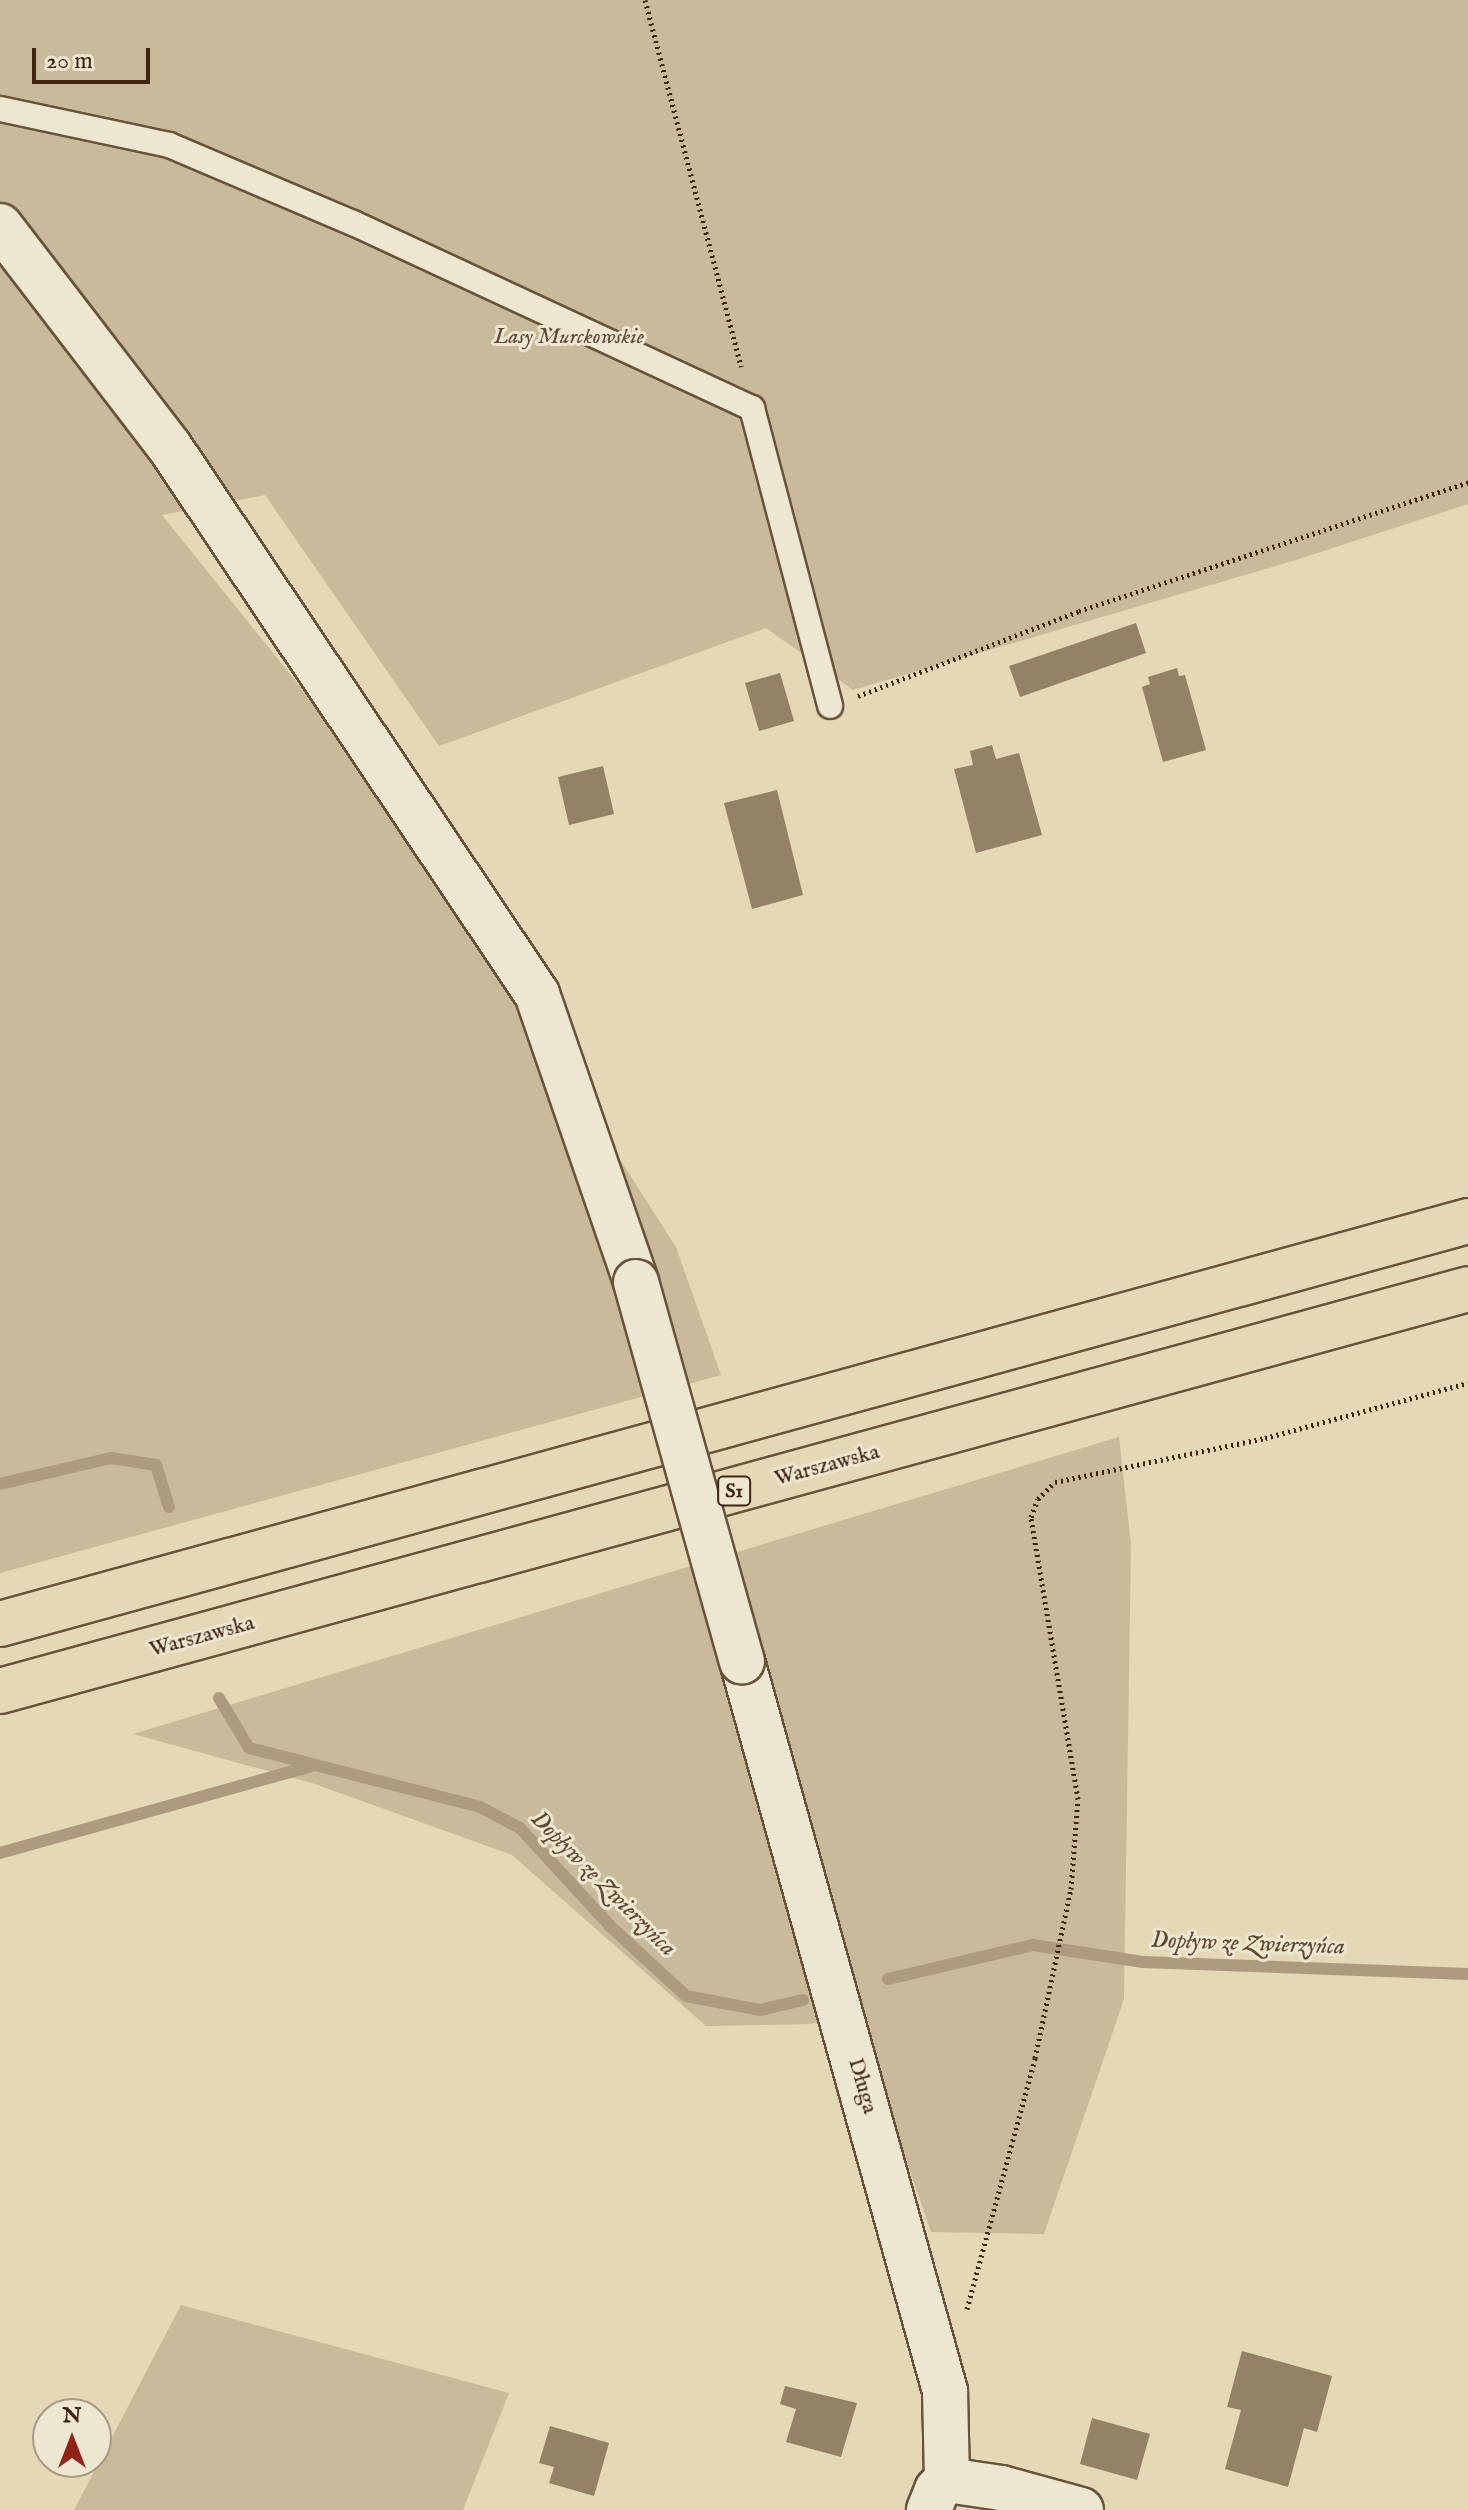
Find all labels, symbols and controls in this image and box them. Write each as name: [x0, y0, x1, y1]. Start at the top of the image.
scale bar: [36, 32, 154, 82]
text: 20 m: [46, 46, 93, 77]
park label: Lasy Murckowskie: [494, 325, 644, 351]
street label: Warszawska: [772, 1439, 882, 1493]
road number: S1: [716, 1475, 752, 1507]
street label: Warszawska: [147, 1610, 257, 1664]
water label: Dopływ ze Zwierzyńca: [524, 1805, 682, 1963]
water label: Dopływ ze Zwierzyńca: [1151, 1926, 1345, 1962]
street label: Długa: [842, 2055, 882, 2117]
north arrow: [32, 2398, 112, 2478]
text: N: [62, 2402, 82, 2430]

